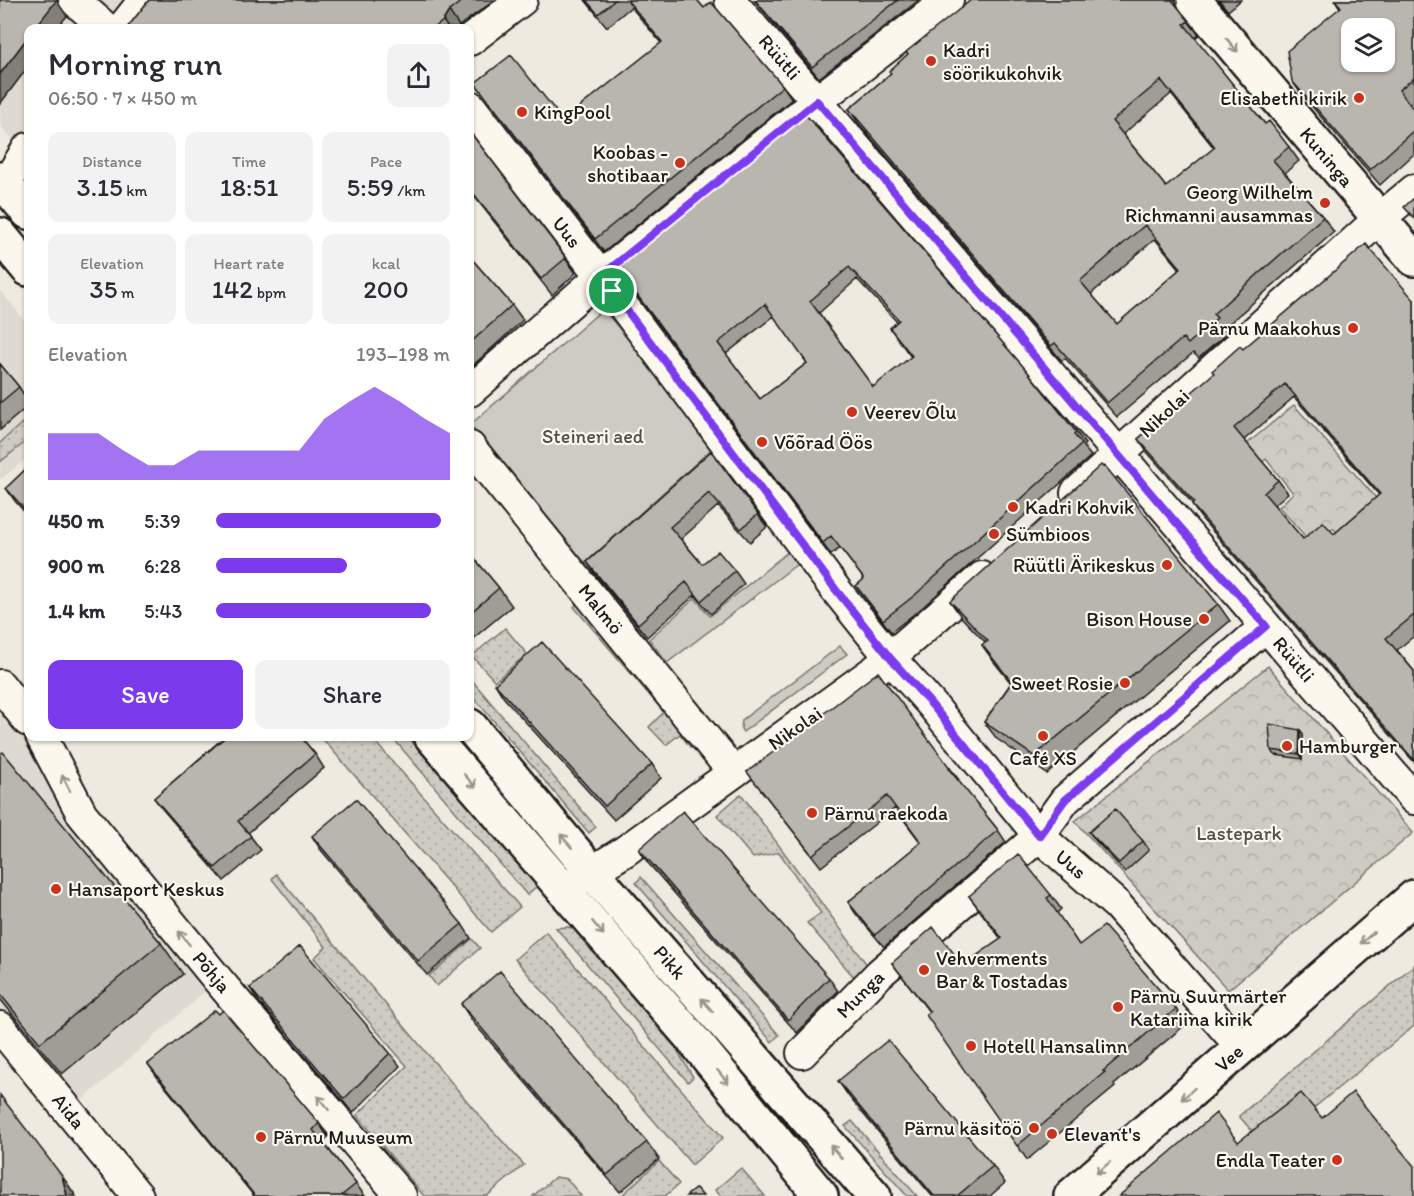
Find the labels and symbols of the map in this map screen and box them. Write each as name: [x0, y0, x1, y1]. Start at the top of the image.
street label: Rüütli: [754, 29, 806, 85]
one-way arrow: [1225, 37, 1239, 52]
place label: Kadri söörikukohvik: [943, 38, 1062, 85]
marker: Kadri söörikukohvik: [924, 54, 938, 68]
place label: Elisabethi kirik: [1220, 86, 1347, 110]
marker: Elisabethi kirik: [1352, 91, 1366, 105]
place label: KingPool: [534, 100, 611, 124]
marker: KingPool: [515, 105, 529, 119]
street label: Kuninga: [1295, 122, 1359, 192]
place label: Koobas - shotibaar: [587, 140, 668, 187]
marker: Koobas - shotibaar: [673, 156, 687, 170]
place label: Georg Wilhelm Richmanni ausammas: [1125, 180, 1313, 227]
marker: Georg Wilhelm Richmanni ausammas: [1318, 196, 1332, 210]
street label: Uus: [547, 212, 587, 253]
pin: [586, 265, 637, 316]
place label: Pärnu Maakohus: [1198, 316, 1341, 340]
marker: Pärnu Maakohus: [1346, 321, 1360, 335]
street label: Nikolai: [1134, 384, 1194, 442]
place label: Veerev Õlu: [864, 400, 957, 424]
marker: Veerev Õlu: [845, 405, 859, 419]
park label: Steineri aed: [542, 424, 644, 448]
place label: Võõrad Öös: [774, 430, 873, 454]
marker: Võõrad Öös: [755, 435, 769, 449]
place label: Kadri Kohvik: [1025, 495, 1134, 519]
marker: Kadri Kohvik: [1006, 500, 1020, 514]
place label: Sümbioos: [1006, 522, 1090, 546]
marker: Sümbioos: [987, 527, 1001, 541]
place label: Rüütli Ärikeskus: [1013, 553, 1155, 577]
marker: Rüütli Ärikeskus: [1160, 558, 1174, 572]
street label: Malmö: [573, 579, 629, 639]
place label: Bison House: [1086, 607, 1192, 631]
marker: Bison House: [1197, 612, 1211, 626]
street label: Rüütli: [1268, 631, 1320, 687]
place label: Sweet Rosie: [1011, 671, 1113, 695]
marker: Sweet Rosie: [1118, 676, 1132, 690]
street label: Nikolai: [763, 701, 827, 755]
marker: Café XS: [1036, 729, 1050, 743]
place label: Hamburger: [1299, 734, 1397, 758]
marker: Hamburger: [1280, 739, 1294, 753]
place label: Café XS: [1009, 746, 1077, 770]
one-way arrow: [463, 773, 477, 788]
one-way arrow: [60, 775, 72, 792]
place label: Pärnu raekoda: [824, 801, 948, 825]
marker: Pärnu raekoda: [805, 806, 819, 820]
park label: Lastepark: [1196, 821, 1282, 845]
one-way arrow: [560, 834, 573, 850]
street label: Uus: [1051, 844, 1091, 884]
place label: Hansaport Keskus: [68, 877, 224, 901]
marker: Hansaport Keskus: [49, 882, 63, 896]
one-way arrow: [591, 920, 604, 936]
one-way arrow: [177, 930, 190, 946]
one-way arrow: [1360, 931, 1375, 945]
street label: Pikk: [649, 940, 691, 984]
street label: Põhja: [188, 946, 237, 998]
place label: Vehverments Bar & Tostadas: [936, 946, 1068, 993]
marker: Vehverments Bar & Tostadas: [917, 963, 931, 977]
street label: Munga: [831, 965, 889, 1023]
place label: Pärnu Suurmärter Katariina kirik: [1130, 984, 1286, 1031]
one-way arrow: [701, 997, 714, 1013]
marker: Pärnu Suurmärter Katariina kirik: [1111, 1000, 1125, 1014]
place label: Hotell Hansalinn: [983, 1034, 1128, 1058]
marker: Hotell Hansalinn: [964, 1039, 978, 1053]
street label: Vee: [1210, 1039, 1248, 1077]
one-way arrow: [716, 1069, 730, 1084]
one-way arrow: [1181, 1087, 1196, 1101]
street label: Aida: [47, 1088, 91, 1134]
one-way arrow: [316, 1095, 329, 1111]
place label: Pärnu käsitöö: [904, 1116, 1022, 1140]
marker: Pärnu käsitöö: [1027, 1121, 1041, 1135]
place label: Elevant's: [1064, 1122, 1141, 1146]
place label: Pärnu Muuseum: [273, 1125, 413, 1149]
marker: Elevant's: [1045, 1127, 1059, 1141]
marker: Pärnu Muuseum: [254, 1130, 268, 1144]
one-way arrow: [829, 1145, 843, 1160]
place label: Endla Teater: [1216, 1148, 1325, 1172]
marker: Endla Teater: [1330, 1153, 1344, 1167]
one-way arrow: [1096, 1161, 1111, 1175]

